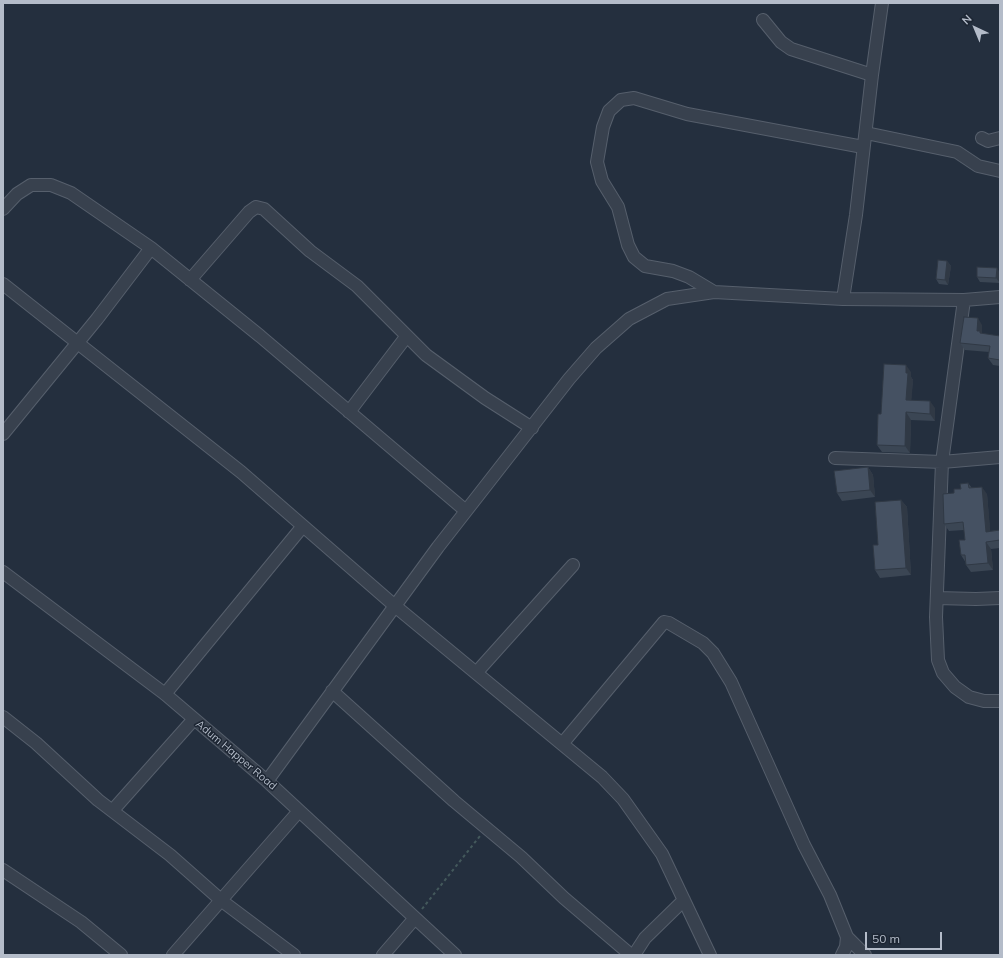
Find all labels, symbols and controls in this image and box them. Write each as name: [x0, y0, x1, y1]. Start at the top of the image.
north arrow: [955, 8, 995, 48]
text: N: [959, 11, 975, 27]
street label: Adum Happer Road: [193, 717, 279, 793]
scale bar: [867, 924, 944, 950]
text: 50 m: [872, 931, 900, 946]

